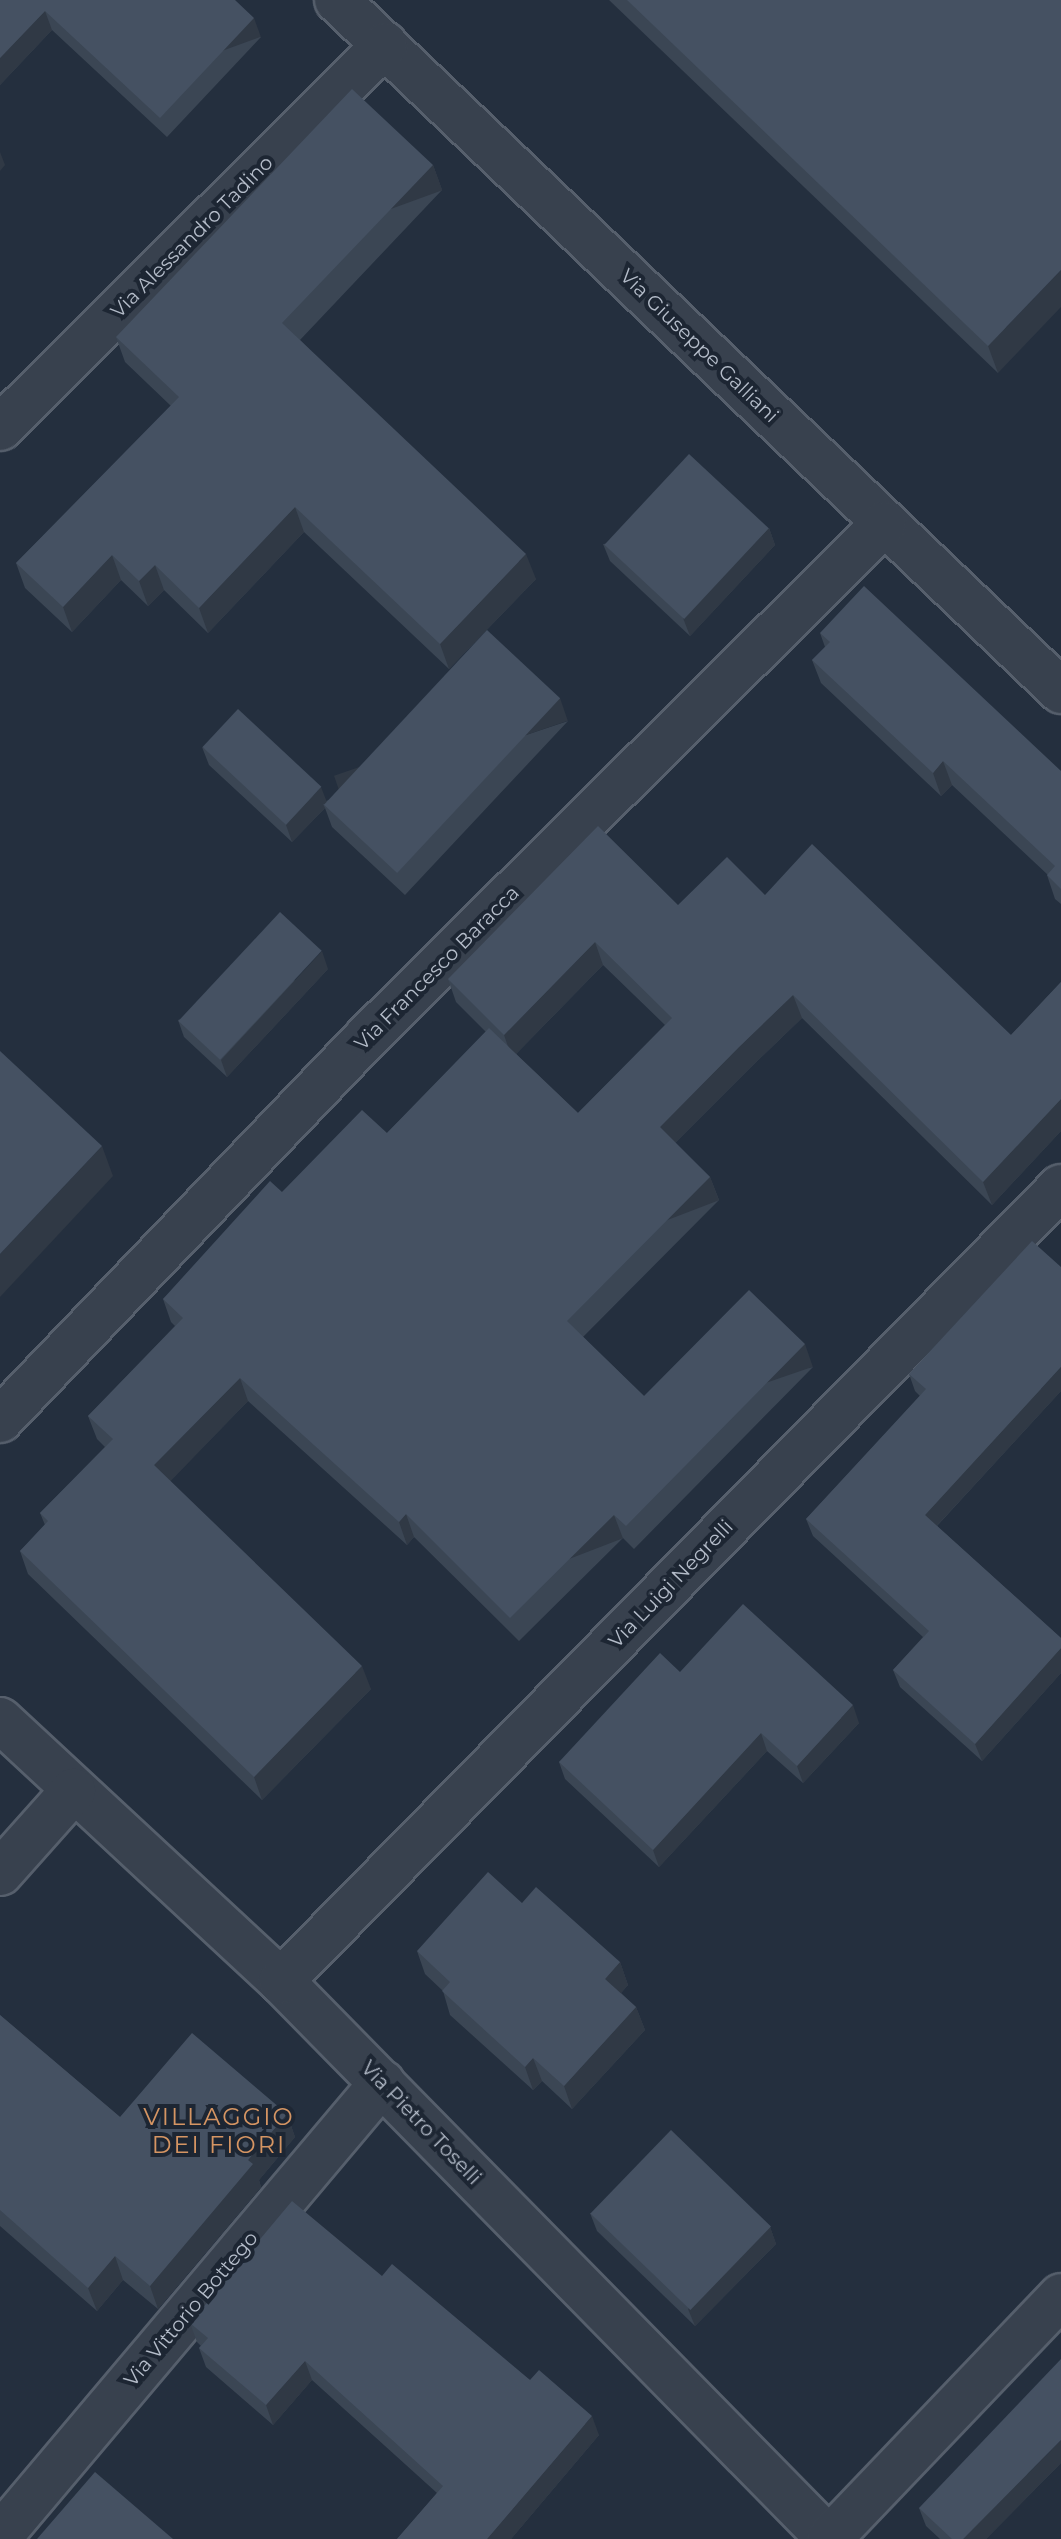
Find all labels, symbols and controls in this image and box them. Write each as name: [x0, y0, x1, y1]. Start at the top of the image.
street label: Via Alessandro Tadino: [106, 151, 278, 323]
street label: Via Giuseppe Galliani: [615, 264, 783, 428]
street label: Via Francesco Baracca: [350, 881, 524, 1055]
street label: Via Luigi Negrelli: [604, 1515, 738, 1653]
street label: Via Pietro Toselli: [356, 2056, 486, 2190]
district label: VILLAGGIO DEI FIORI: [143, 2103, 295, 2159]
street label: Via Vittorio Bottego: [119, 2226, 263, 2392]

